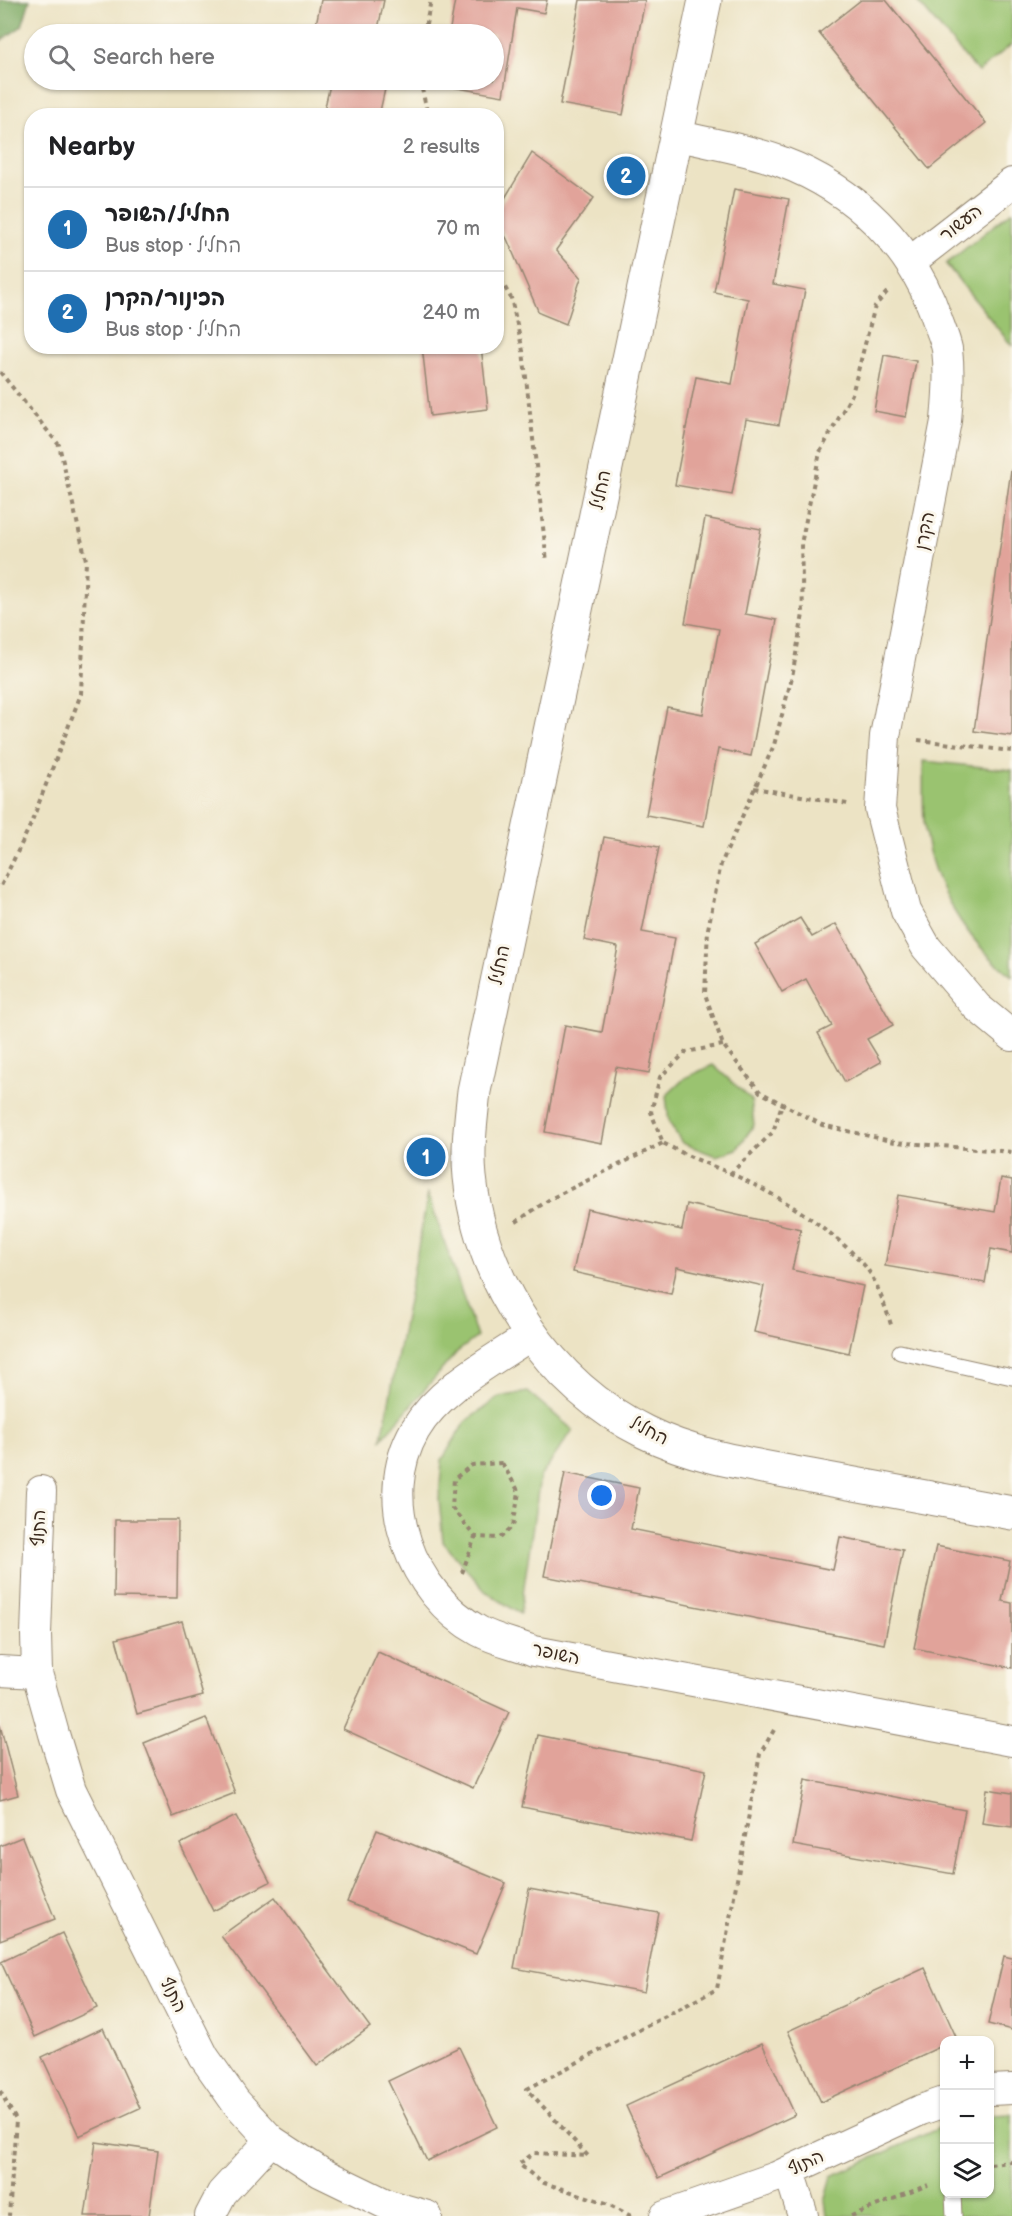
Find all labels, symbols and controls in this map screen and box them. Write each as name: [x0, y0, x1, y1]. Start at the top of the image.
search box: [24, 24, 504, 90]
icon: search: [45, 41, 78, 74]
text: Search here: [93, 44, 215, 71]
text: Nearby: [48, 132, 135, 163]
text: 2 results: [403, 135, 480, 159]
pin: 2: [606, 154, 646, 198]
street label: העשור: [936, 200, 986, 246]
text: החליל/השופר: [105, 201, 230, 228]
text: 1: [63, 217, 72, 241]
text: 70 m: [436, 217, 480, 241]
text: Bus stop · החליל: [105, 234, 241, 258]
text: הכינור/הקרן: [105, 285, 225, 312]
text: 2: [62, 301, 73, 325]
text: 240 m: [423, 301, 480, 325]
text: Bus stop · החליל: [105, 318, 241, 342]
street label: החליל: [587, 468, 615, 512]
street label: הקרן: [911, 510, 939, 552]
street label: החליל: [486, 943, 514, 987]
pin: 1: [406, 1134, 446, 1180]
street label: החליל: [626, 1413, 672, 1449]
your location: [587, 1481, 616, 1510]
street label: התוף: [28, 1509, 50, 1547]
street label: השופר: [530, 1639, 582, 1669]
street label: התוף: [155, 1974, 191, 2016]
map controls: [940, 2036, 994, 2198]
button: +: [940, 2036, 994, 2090]
button: −: [940, 2090, 994, 2144]
button: layers: [940, 2144, 994, 2198]
street label: התוף: [785, 2146, 827, 2180]

